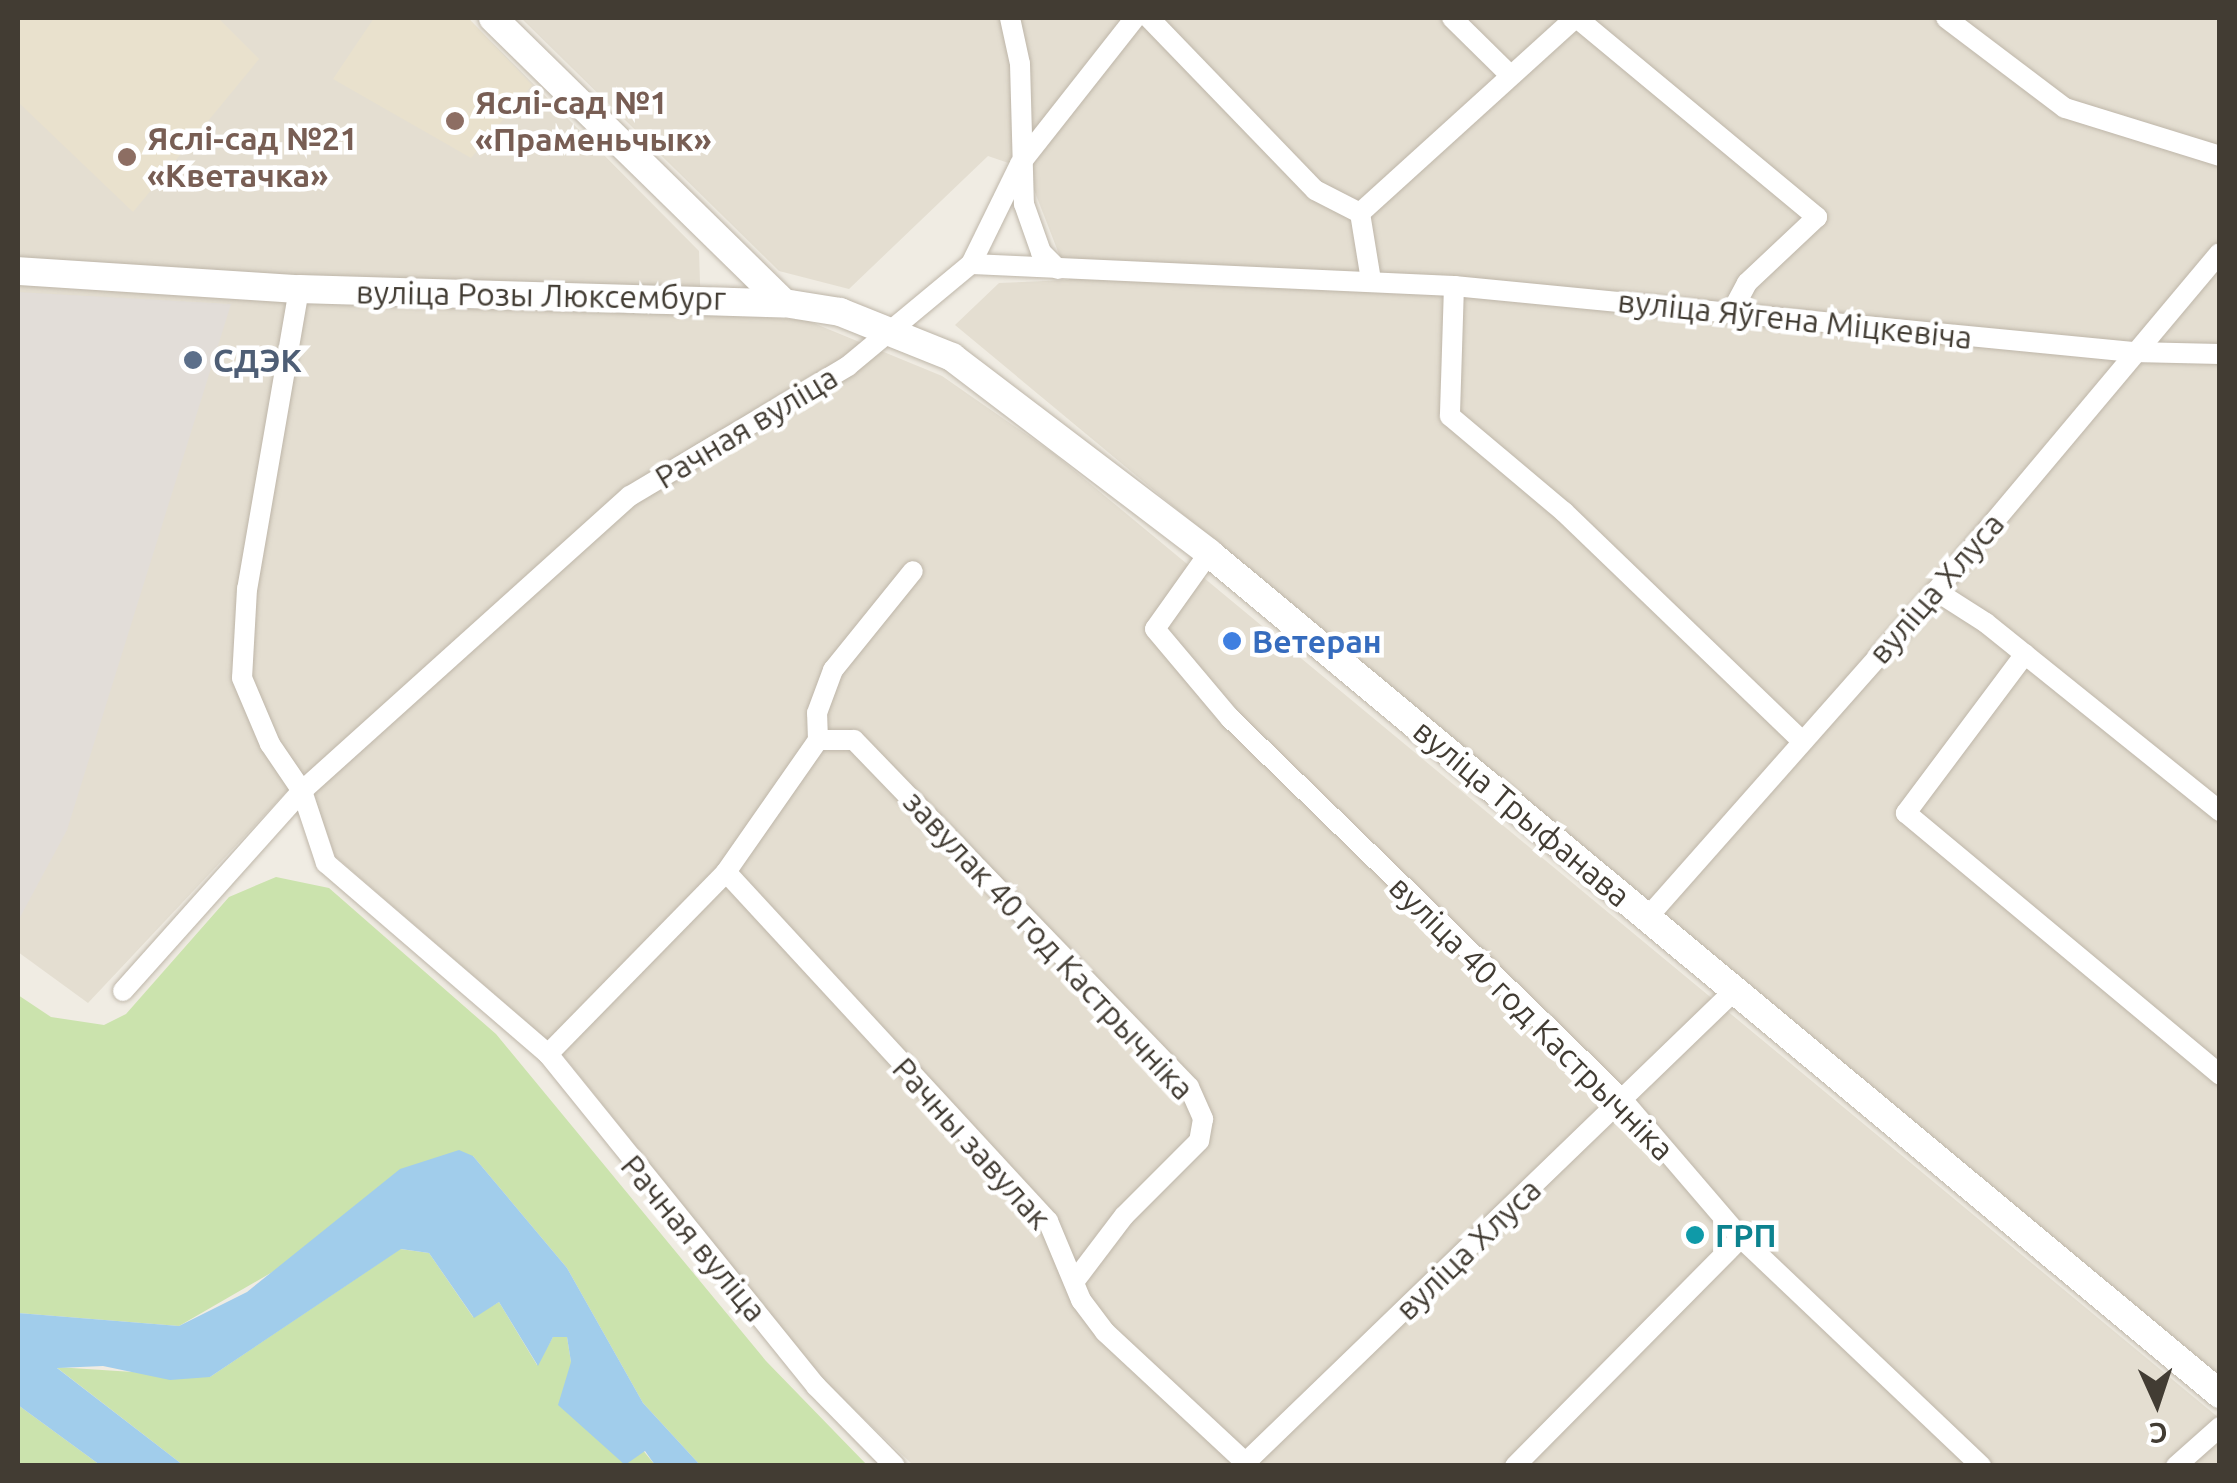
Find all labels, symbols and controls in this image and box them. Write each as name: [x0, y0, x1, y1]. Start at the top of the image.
place label: Яслі-сад №1 «Праменьчык»: [475, 84, 712, 159]
marker: Яслі-сад №1 «Праменьчык»: [444, 110, 466, 132]
place label: Яслі-сад №21 «Кветачка»: [147, 120, 358, 195]
marker: Яслі-сад №21 «Кветачка»: [116, 146, 138, 168]
street label: вуліца Розы Люксембург: [356, 273, 726, 317]
street label: вуліца Яўгена Міцкевіча: [1616, 281, 1974, 357]
place label: СДЭК: [213, 341, 302, 379]
marker: СДЭК: [182, 349, 204, 371]
street label: Рачная вуліца: [648, 358, 844, 496]
street label: вуліца Хлуса: [1860, 505, 2012, 671]
place label: Ветеран: [1252, 622, 1382, 660]
marker: Ветеран: [1221, 630, 1243, 652]
street label: вуліца Трыфанава: [1406, 711, 1638, 915]
street label: завулак 40 год Кастрычніка: [896, 783, 1202, 1107]
street label: вуліца 40 год Кастрычніка: [1382, 868, 1682, 1168]
street label: Рачны завулак: [885, 1049, 1059, 1237]
street label: Рачная вуліца: [613, 1147, 775, 1329]
street label: вуліца Хлуса: [1387, 1170, 1549, 1328]
place label: ГРП: [1715, 1216, 1777, 1254]
marker: ГРП: [1684, 1224, 1706, 1246]
north arrow: [2107, 1353, 2207, 1453]
text: С: [2149, 1418, 2168, 1449]

